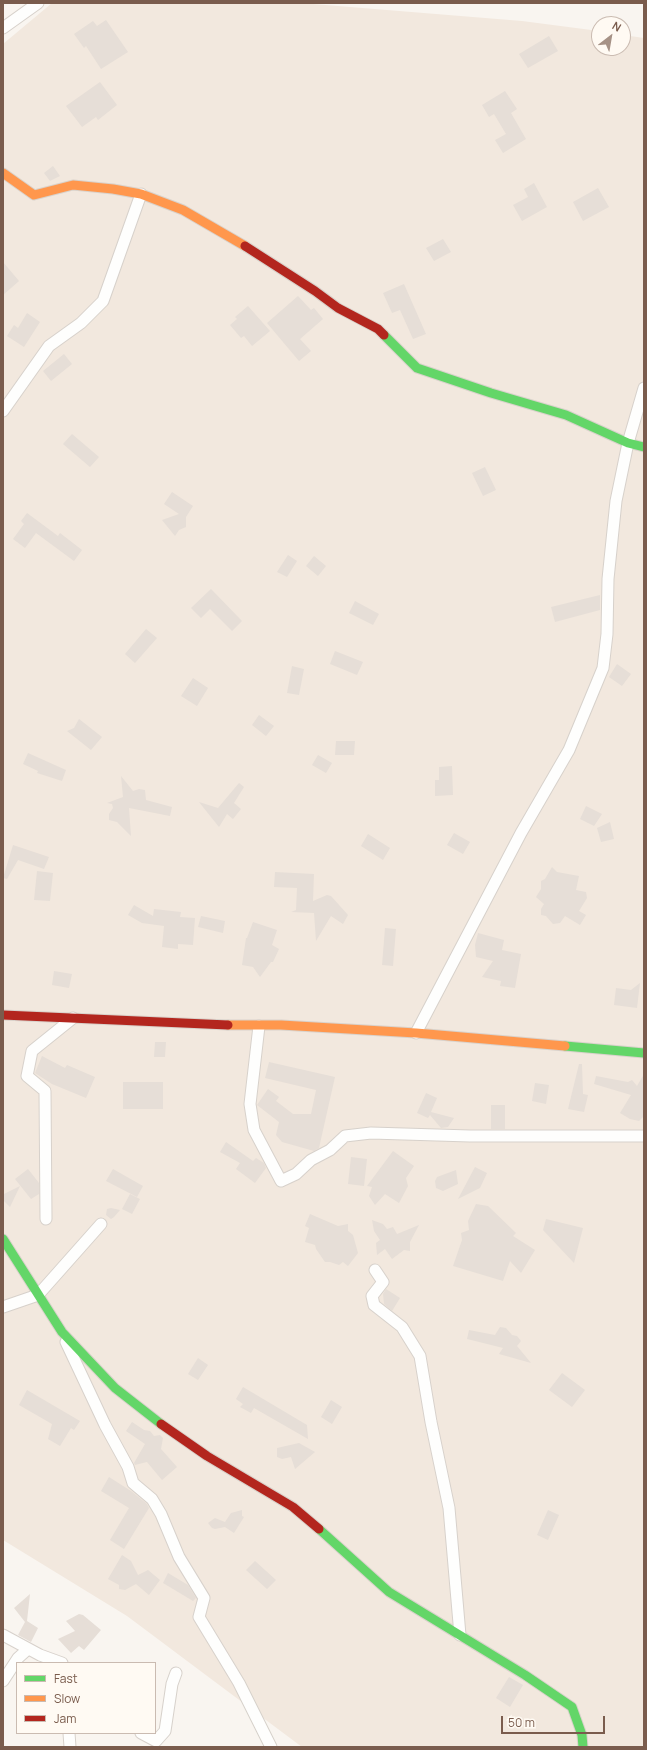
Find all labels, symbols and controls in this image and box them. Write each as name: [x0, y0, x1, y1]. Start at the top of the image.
north arrow: [591, 16, 631, 56]
text: N: [610, 18, 624, 35]
legend: [16, 1662, 156, 1734]
text: Fast: [54, 1670, 78, 1687]
text: Slow: [54, 1690, 80, 1707]
scale bar: [503, 1708, 607, 1734]
text: Jam: [54, 1710, 76, 1727]
text: 50 m: [508, 1714, 535, 1731]

